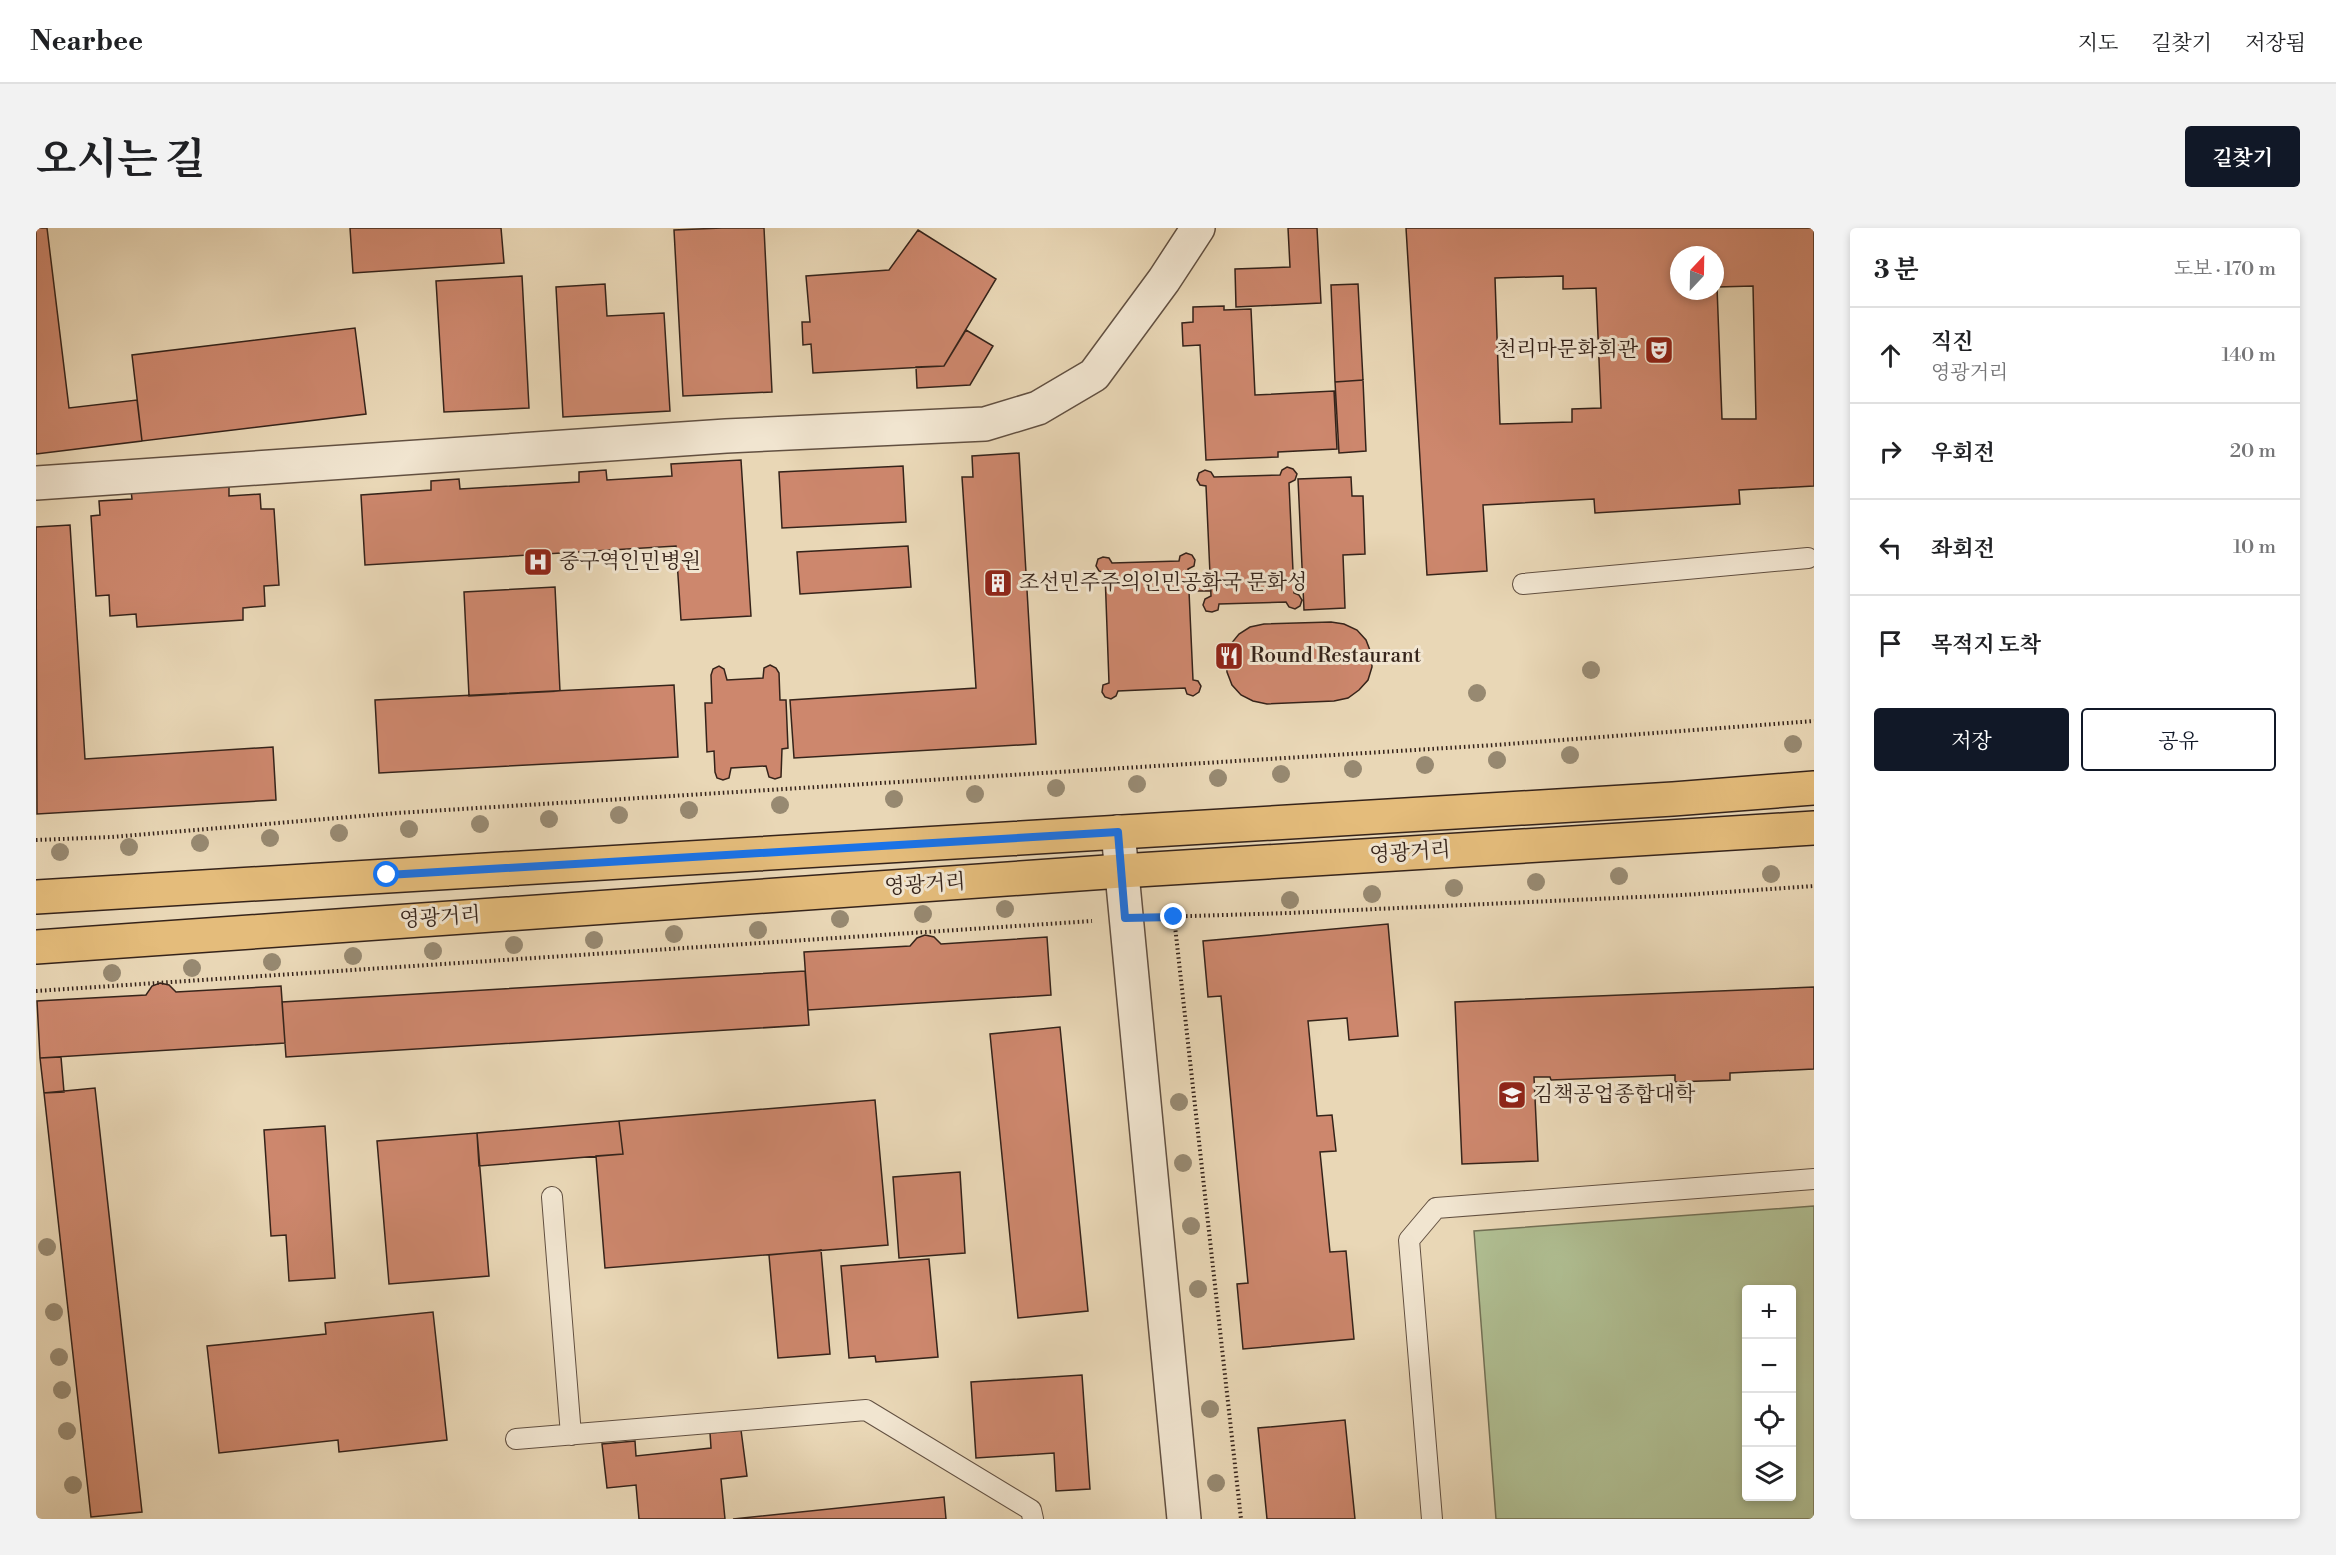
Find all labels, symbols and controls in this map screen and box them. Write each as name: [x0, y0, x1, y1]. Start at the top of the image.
text: Nearbee: [30, 24, 143, 59]
text: 지도: [2078, 31, 2118, 57]
text: 길찾기: [2151, 31, 2212, 57]
text: 저장됨: [2245, 31, 2306, 57]
button: 길찾기: [2185, 126, 2300, 187]
text: 오시는 길: [36, 134, 205, 187]
north arrow: [1670, 246, 1724, 300]
text: 3 분: [1874, 254, 1919, 286]
text: 도보 · 170 m: [2174, 257, 2276, 282]
text: 직진: [1931, 329, 1974, 356]
theatre icon: 천리마문화회관: [1643, 334, 1675, 366]
place label: 천리마문화회관: [1496, 337, 1639, 363]
icon: ahead: [1874, 339, 1907, 372]
text: 140 m: [2221, 343, 2276, 368]
text: 영광거리: [1931, 361, 2008, 386]
icon: right: [1874, 435, 1907, 468]
text: 20 m: [2230, 439, 2276, 464]
text: 우회전: [1931, 440, 1995, 467]
icon: left: [1874, 531, 1907, 564]
text: 10 m: [2233, 535, 2276, 560]
text: 좌회전: [1931, 536, 1995, 563]
hospital icon: 중구역인민병원: [522, 546, 554, 578]
place label: 중구역인민병원: [559, 549, 701, 575]
building icon: 조선민주주의인민공화국 문화성: [982, 567, 1014, 599]
place label: 조선민주주의인민공화국 문화성: [1019, 570, 1307, 596]
icon: arrive: [1874, 627, 1907, 660]
text: 목적지 도착: [1931, 632, 2041, 659]
restaurant icon: Round Restaurant: [1213, 640, 1245, 672]
place label: Round Restaurant: [1250, 643, 1422, 669]
button: 저장: [1874, 708, 2069, 771]
button: 공유: [2081, 708, 2276, 771]
street label: 영광거리: [1369, 837, 1451, 869]
route start: [373, 861, 399, 887]
street label: 영광거리: [884, 869, 966, 901]
street label: 영광거리: [399, 902, 481, 934]
route end: [1160, 903, 1186, 929]
school or university icon: 김책공업종합대학: [1496, 1079, 1528, 1111]
place label: 김책공업종합대학: [1533, 1082, 1696, 1108]
map controls: [1742, 1285, 1796, 1501]
button: +: [1742, 1285, 1796, 1339]
button: −: [1742, 1339, 1796, 1393]
button: locate: [1742, 1393, 1796, 1447]
button: layers: [1742, 1447, 1796, 1501]

